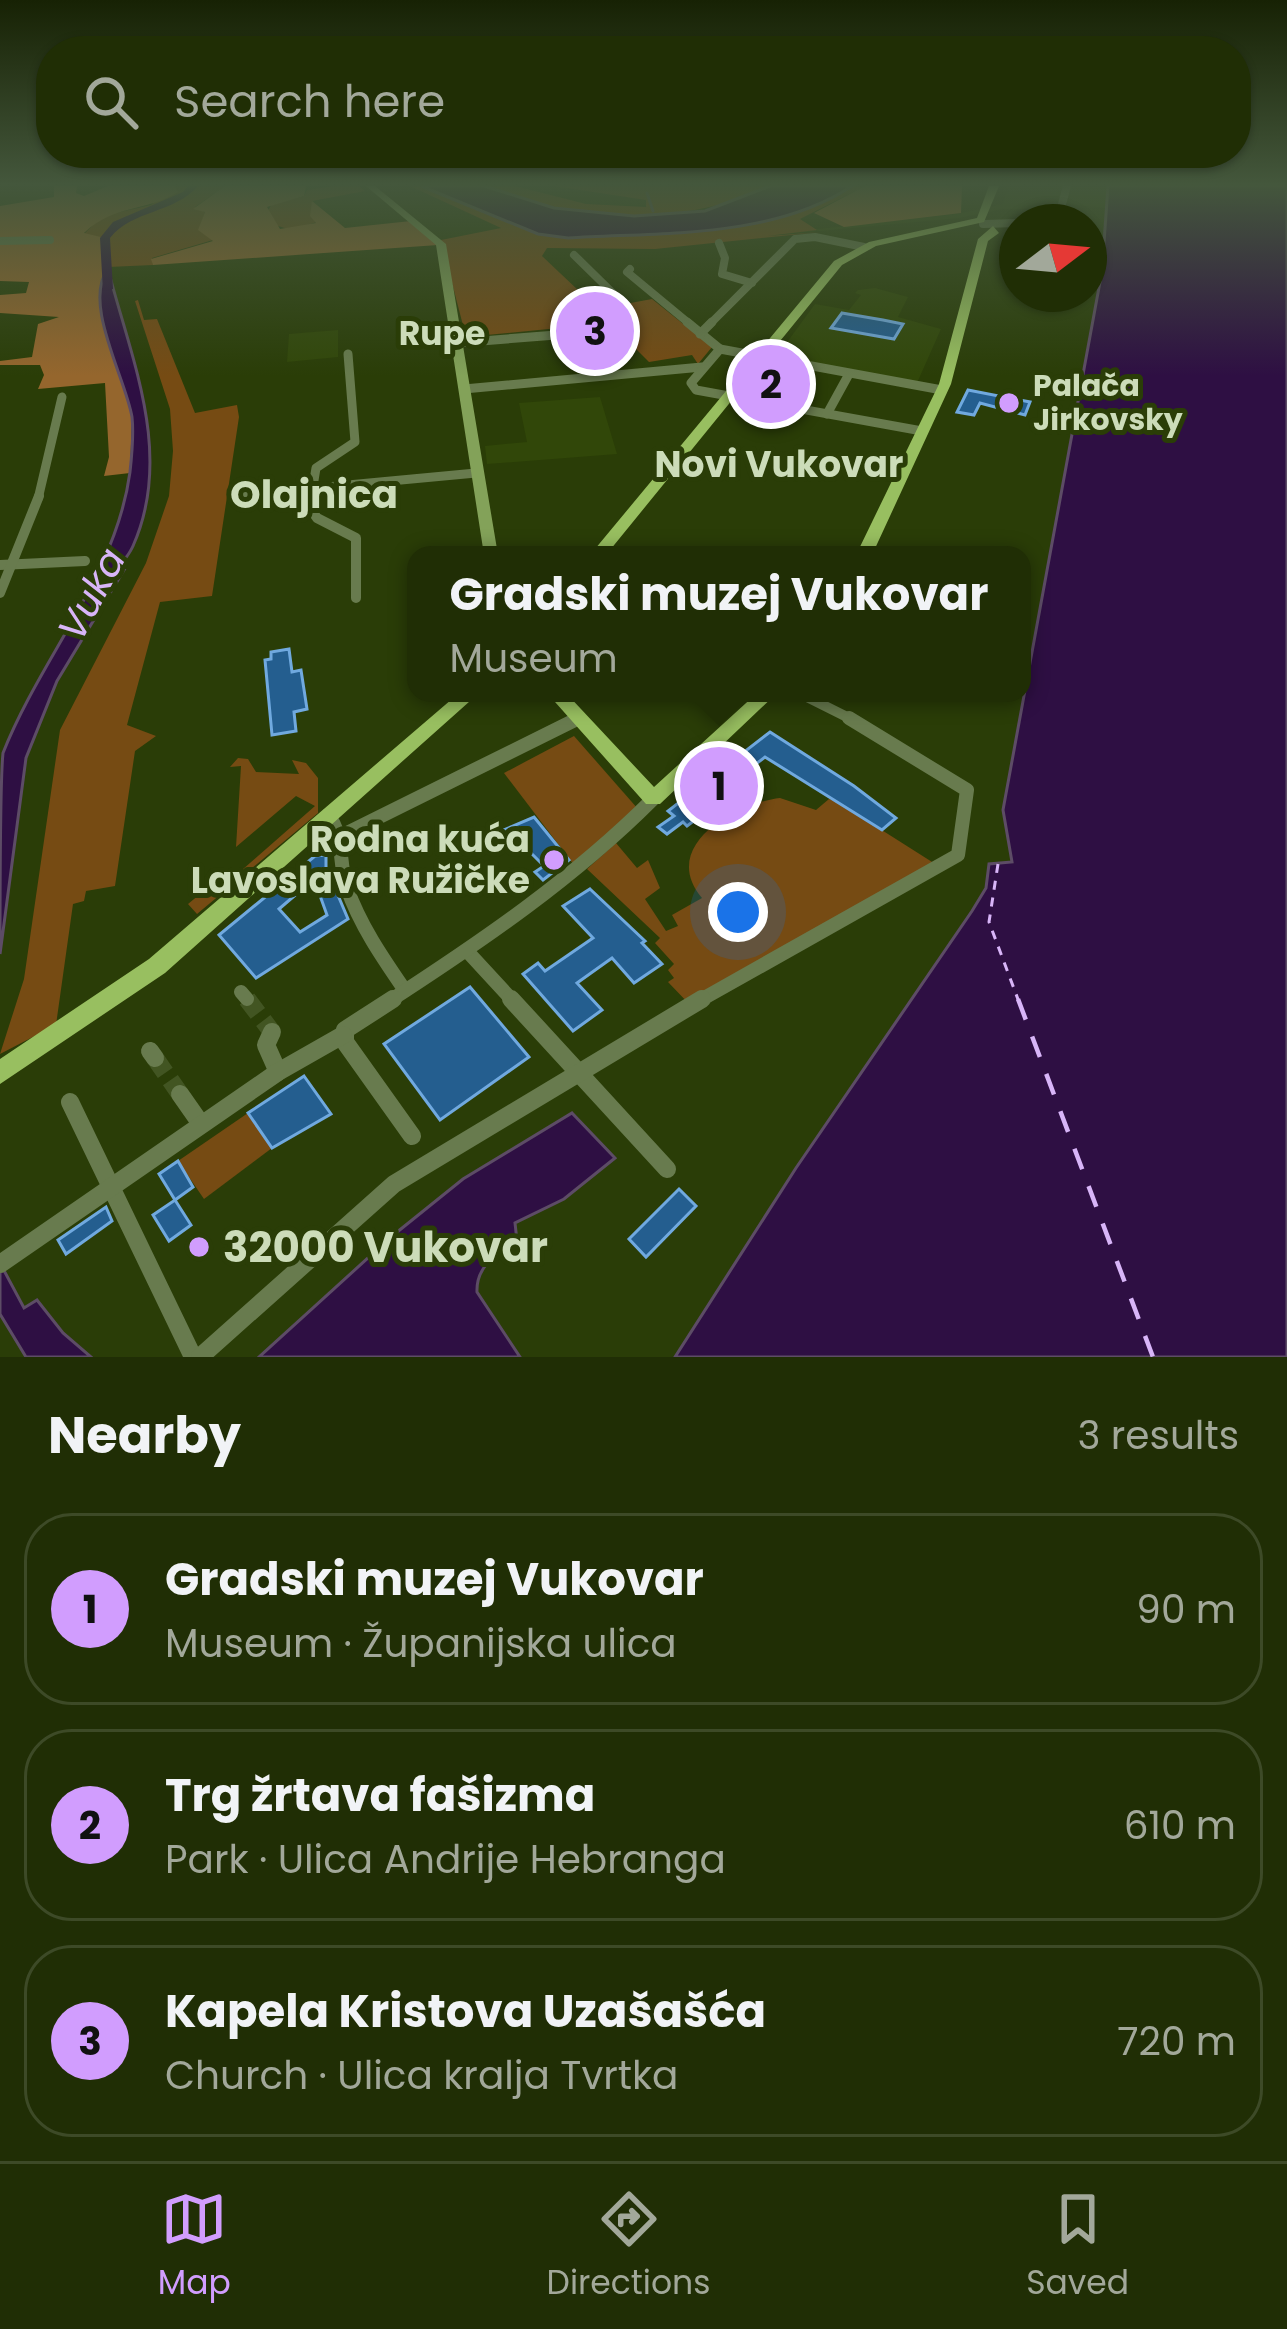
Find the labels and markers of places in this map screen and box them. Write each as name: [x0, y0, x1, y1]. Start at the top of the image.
pin: 3: [556, 286, 634, 376]
pin: 2: [732, 339, 810, 429]
place label: Palača Jirkovsky: [1033, 364, 1183, 441]
marker: Palača Jirkovsky: [996, 390, 1022, 416]
pin: 1: [680, 741, 758, 831]
place label: Rodna kuća Lavoslava Ružičke: [191, 814, 530, 906]
marker: Rodna kuća Lavoslava Ružičke: [541, 847, 567, 873]
place label: 32000 Vukovar: [223, 1218, 548, 1277]
marker: 32000 Vukovar: [186, 1234, 212, 1260]

